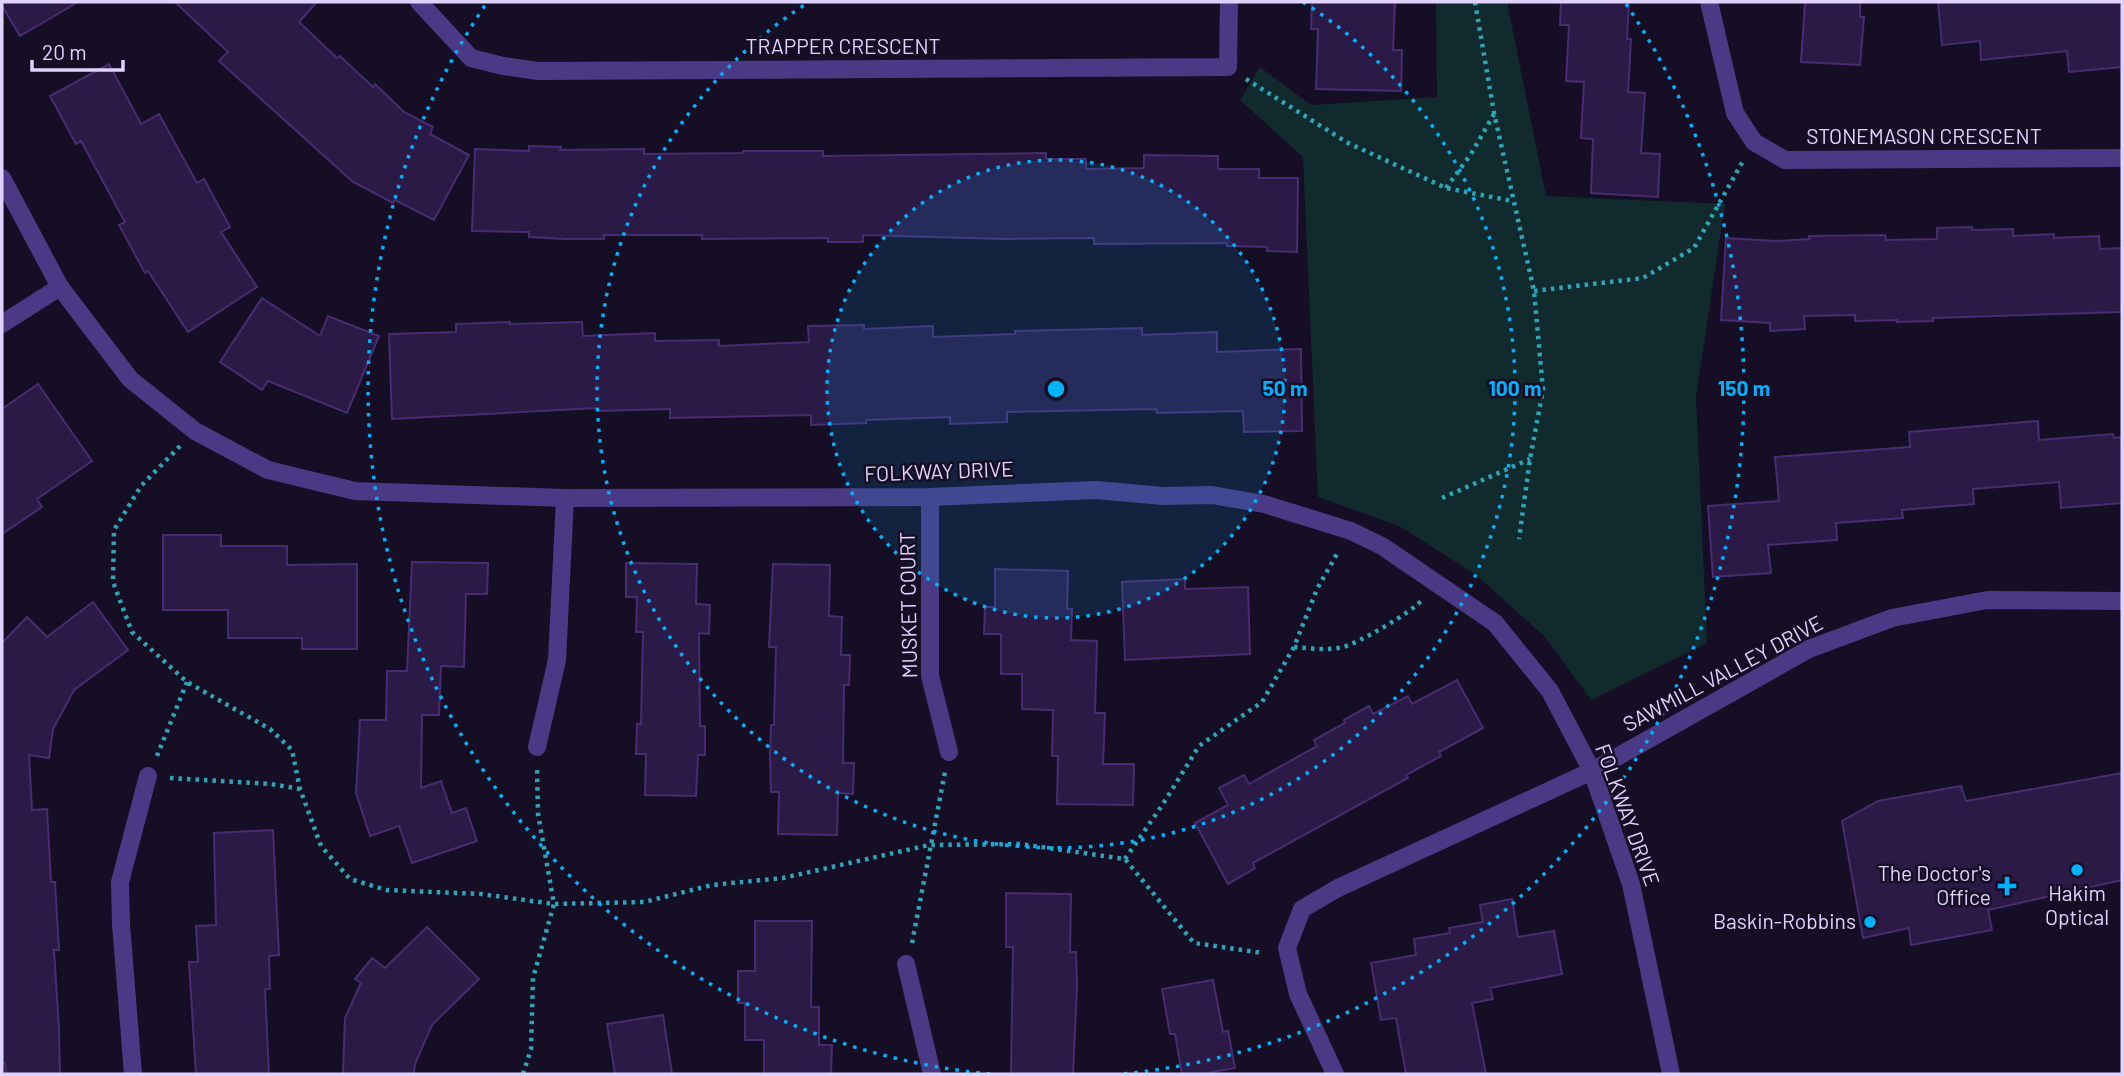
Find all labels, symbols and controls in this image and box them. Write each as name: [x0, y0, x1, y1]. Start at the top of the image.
scale bar: [32, 28, 122, 72]
street label: TRAPPER CRESCENT: [745, 33, 941, 58]
text: 20 m: [42, 39, 87, 64]
street label: STONEMASON CRESCENT: [1806, 123, 2042, 148]
text: 50 m: [1262, 375, 1308, 400]
text: 100 m: [1488, 375, 1542, 400]
text: 150 m: [1718, 375, 1770, 400]
centre of rings: [1044, 377, 1068, 401]
street label: FOLKWAY DRIVE: [864, 455, 1014, 486]
street label: MUSKET COURT: [894, 531, 921, 679]
street label: SAWMILL VALLEY DRIVE: [1618, 609, 1827, 736]
street label: FOLKWAY DRIVE: [1591, 740, 1666, 889]
place label: The Doctor's Office: [1878, 860, 1991, 909]
marker: Hakim Optical: [2069, 862, 2085, 878]
marker: The Doctor's Office: [1997, 876, 2017, 896]
place label: Hakim Optical: [2045, 880, 2109, 929]
place label: Baskin-Robbins: [1713, 908, 1856, 933]
marker: Baskin-Robbins: [1862, 914, 1878, 930]

